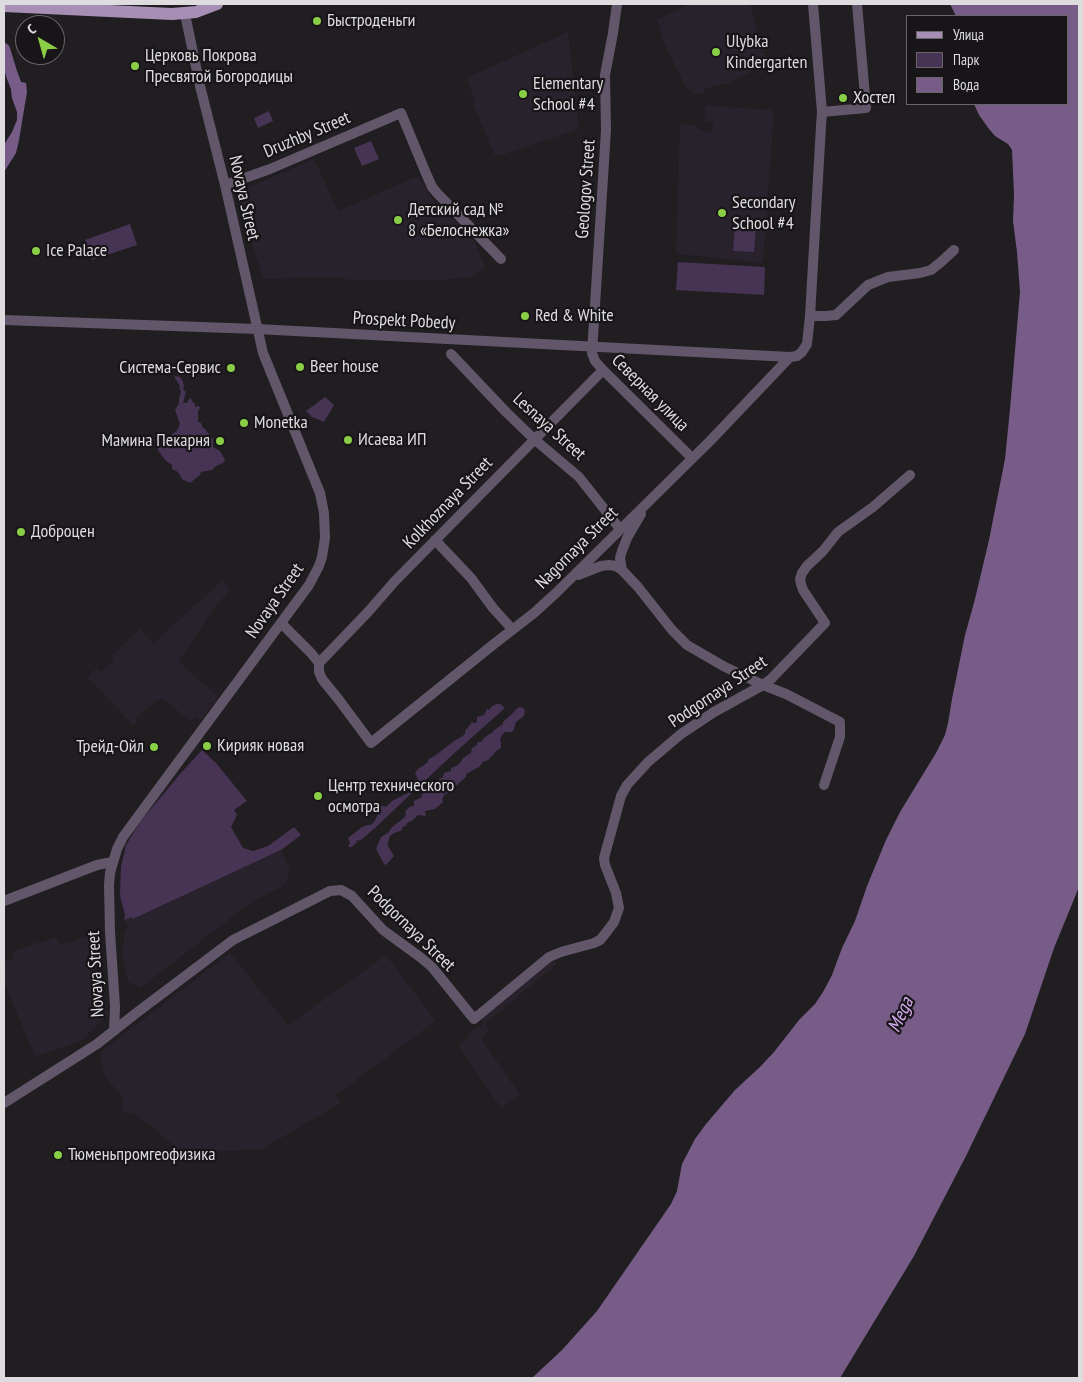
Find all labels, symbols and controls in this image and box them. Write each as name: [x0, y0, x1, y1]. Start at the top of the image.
place label: Быстроденьги: [327, 10, 415, 32]
north arrow: [15, 15, 65, 65]
marker: Быстроденьги: [311, 15, 323, 27]
legend: [906, 15, 1068, 105]
text: С: [23, 20, 39, 38]
text: Улица: [953, 25, 984, 44]
place label: Ulybka Kindergarten: [726, 31, 807, 74]
place label: Церковь Покрова Пресвятой Богородицы: [145, 45, 293, 88]
marker: Ulybka Kindergarten: [710, 46, 722, 58]
text: Парк: [953, 50, 979, 69]
marker: Церковь Покрова Пресвятой Богородицы: [129, 60, 141, 72]
place label: Elementary School #4: [533, 73, 603, 116]
text: Вода: [953, 75, 979, 94]
place label: Хостел: [853, 87, 895, 109]
marker: Elementary School #4: [517, 88, 529, 100]
marker: Хостел: [837, 92, 849, 104]
street label: Druzhby Street: [260, 107, 354, 163]
street label: Geologov Street: [572, 139, 600, 239]
street label: Novaya Street: [224, 153, 264, 243]
place label: Secondary School #4: [732, 192, 795, 234]
place label: Детский сад № 8 «Белоснежка»: [408, 199, 509, 242]
marker: Secondary School #4: [716, 207, 728, 219]
marker: Детский сад № 8 «Белоснежка»: [392, 214, 404, 226]
place label: Ice Palace: [46, 240, 107, 262]
marker: Ice Palace: [30, 245, 42, 257]
place label: Red & White: [535, 305, 614, 327]
street label: Prospekt Pobedy: [352, 308, 456, 334]
marker: Red & White: [519, 310, 531, 322]
street label: Северная улица: [607, 350, 693, 436]
place label: Beer house: [310, 356, 379, 378]
place label: Система-Сервис: [119, 357, 221, 379]
marker: Beer house: [294, 361, 306, 373]
marker: Система-Сервис: [225, 362, 237, 374]
street label: Lesnaya Street: [508, 389, 590, 465]
place label: Monetka: [254, 412, 308, 434]
marker: Monetka: [238, 417, 250, 429]
place label: Исаева ИП: [358, 429, 426, 451]
place label: Мамина Пекарня: [102, 430, 210, 452]
marker: Исаева ИП: [342, 434, 354, 446]
marker: Мамина Пекарня: [214, 435, 226, 447]
street label: Kolkhoznaya Street: [399, 453, 497, 553]
street label: Nagornaya Street: [531, 502, 623, 594]
place label: Доброцен: [31, 521, 95, 543]
marker: Доброцен: [15, 526, 27, 538]
street label: Novaya Street: [241, 559, 309, 643]
street label: Podgornaya Street: [665, 651, 771, 733]
place label: Кирияк новая: [217, 735, 304, 757]
place label: Трейд-Ойл: [76, 736, 144, 758]
marker: Кирияк новая: [201, 740, 213, 752]
marker: Трейд-Ойл: [148, 741, 160, 753]
place label: Центр технического осмотра: [328, 775, 454, 818]
marker: Центр технического осмотра: [312, 790, 324, 802]
street label: Podgornaya Street: [363, 882, 459, 976]
street label: Novaya Street: [83, 930, 109, 1018]
water label: Mega: [883, 994, 919, 1036]
place label: Тюменьпромгеофизика: [68, 1144, 215, 1166]
marker: Тюменьпромгеофизика: [52, 1149, 64, 1161]

